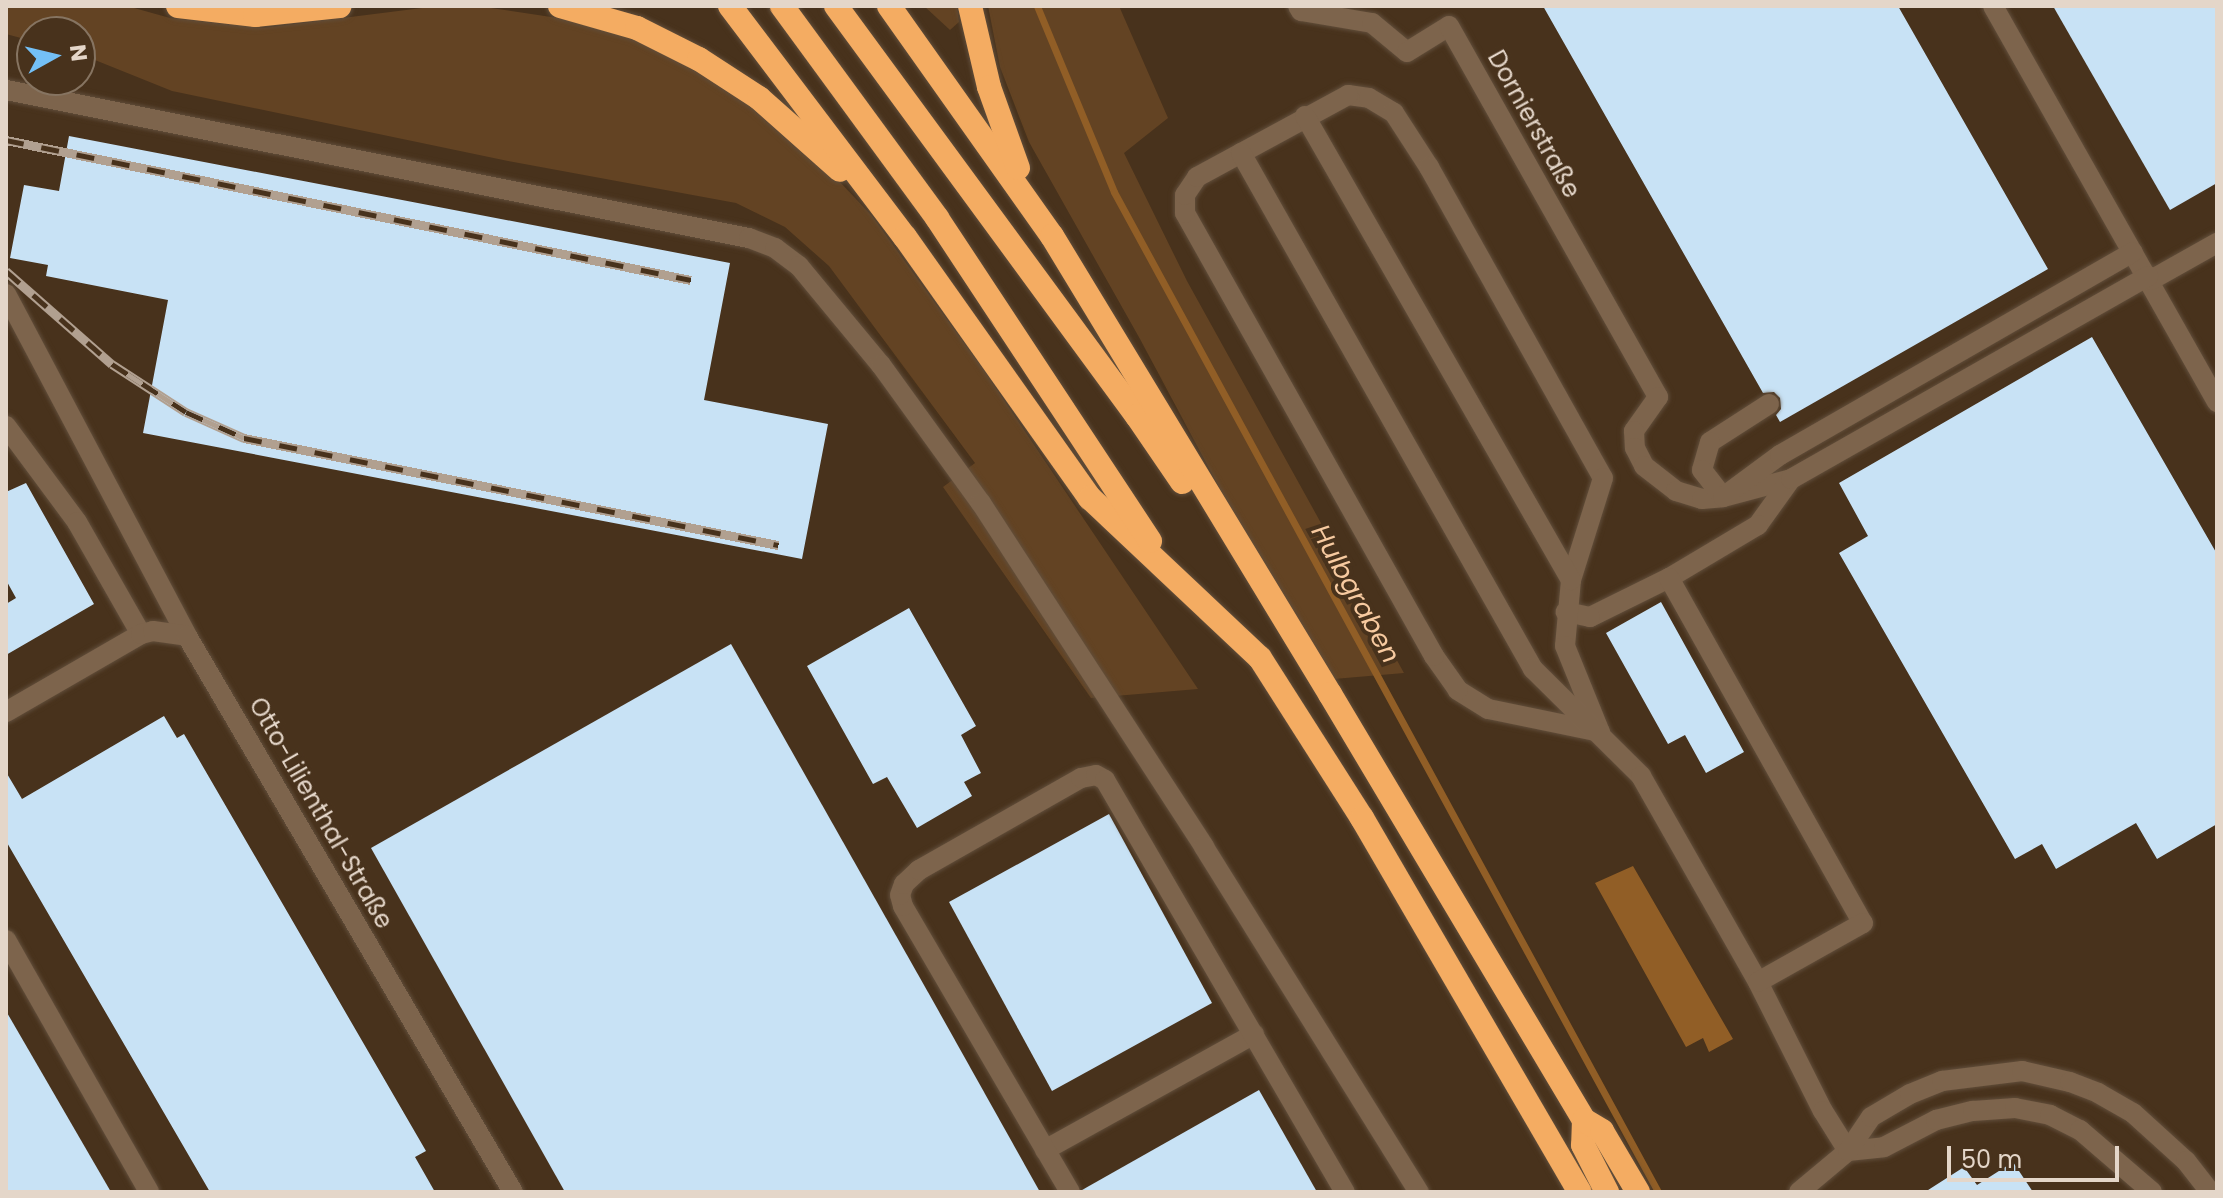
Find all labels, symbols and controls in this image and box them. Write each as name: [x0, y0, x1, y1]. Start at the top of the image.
north arrow: [16, 16, 96, 96]
text: N: [62, 43, 95, 63]
street label: Dornierstraße: [1482, 45, 1586, 203]
water label: Hulbgraben: [1304, 519, 1406, 669]
street label: Otto-Lilienthal-Straße: [243, 692, 399, 934]
scale bar: [1951, 1130, 2123, 1180]
text: 50 m: [1961, 1143, 2022, 1176]

